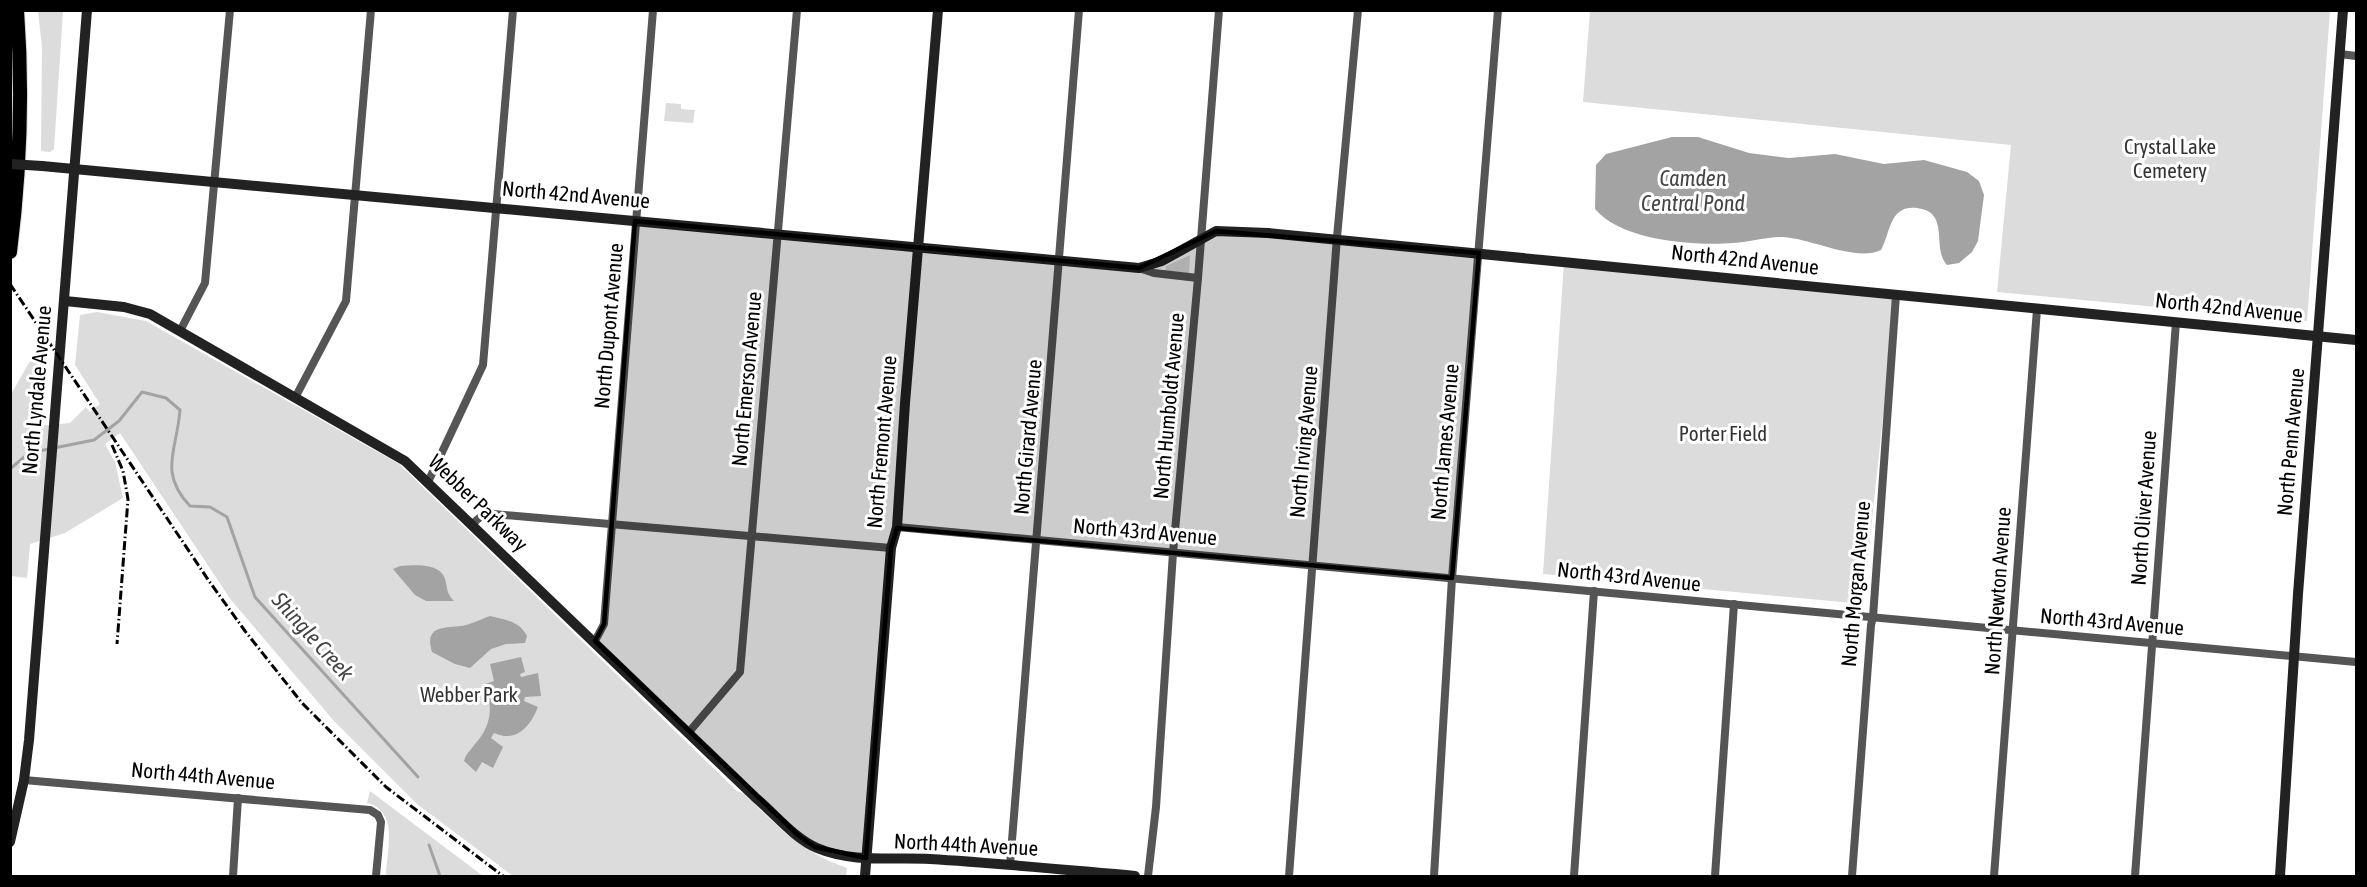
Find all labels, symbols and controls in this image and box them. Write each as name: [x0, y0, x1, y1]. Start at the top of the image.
park label: Crystal Lake Cemetery: [2124, 134, 2216, 182]
water label: Camden Central Pond: [1641, 165, 1745, 216]
street label: North 42nd Avenue: [501, 176, 651, 212]
street label: North 42nd Avenue: [1670, 239, 1820, 279]
street label: North Dupont Avenue: [589, 242, 627, 410]
street label: North 42nd Avenue: [2154, 287, 2304, 327]
street label: North Emerson Avenue: [726, 290, 766, 467]
street label: North Lyndale Avenue: [17, 305, 55, 475]
street label: North Humboldt Avenue: [1148, 312, 1188, 500]
street label: North Fremont Avenue: [861, 355, 901, 529]
street label: North Girard Avenue: [1008, 358, 1046, 516]
street label: North James Avenue: [1425, 363, 1463, 521]
street label: North Irving Avenue: [1284, 365, 1322, 519]
street label: North Penn Avenue: [2272, 367, 2308, 517]
park label: Porter Field: [1679, 421, 1767, 445]
street label: North Oliver Avenue: [2126, 430, 2160, 586]
street label: Webber Parkway: [424, 449, 533, 556]
street label: North Morgan Avenue: [1836, 500, 1874, 668]
street label: North Newton Avenue: [1979, 506, 2015, 676]
street label: North 43rd Avenue: [1072, 513, 1218, 549]
street label: North 43rd Avenue: [1556, 557, 1702, 595]
water label: Shingle Creek: [266, 586, 359, 686]
street label: North 43rd Avenue: [2039, 603, 2185, 639]
park label: Webber Park: [420, 682, 518, 706]
street label: North 44th Avenue: [130, 757, 276, 793]
street label: North 44th Avenue: [893, 828, 1039, 860]

